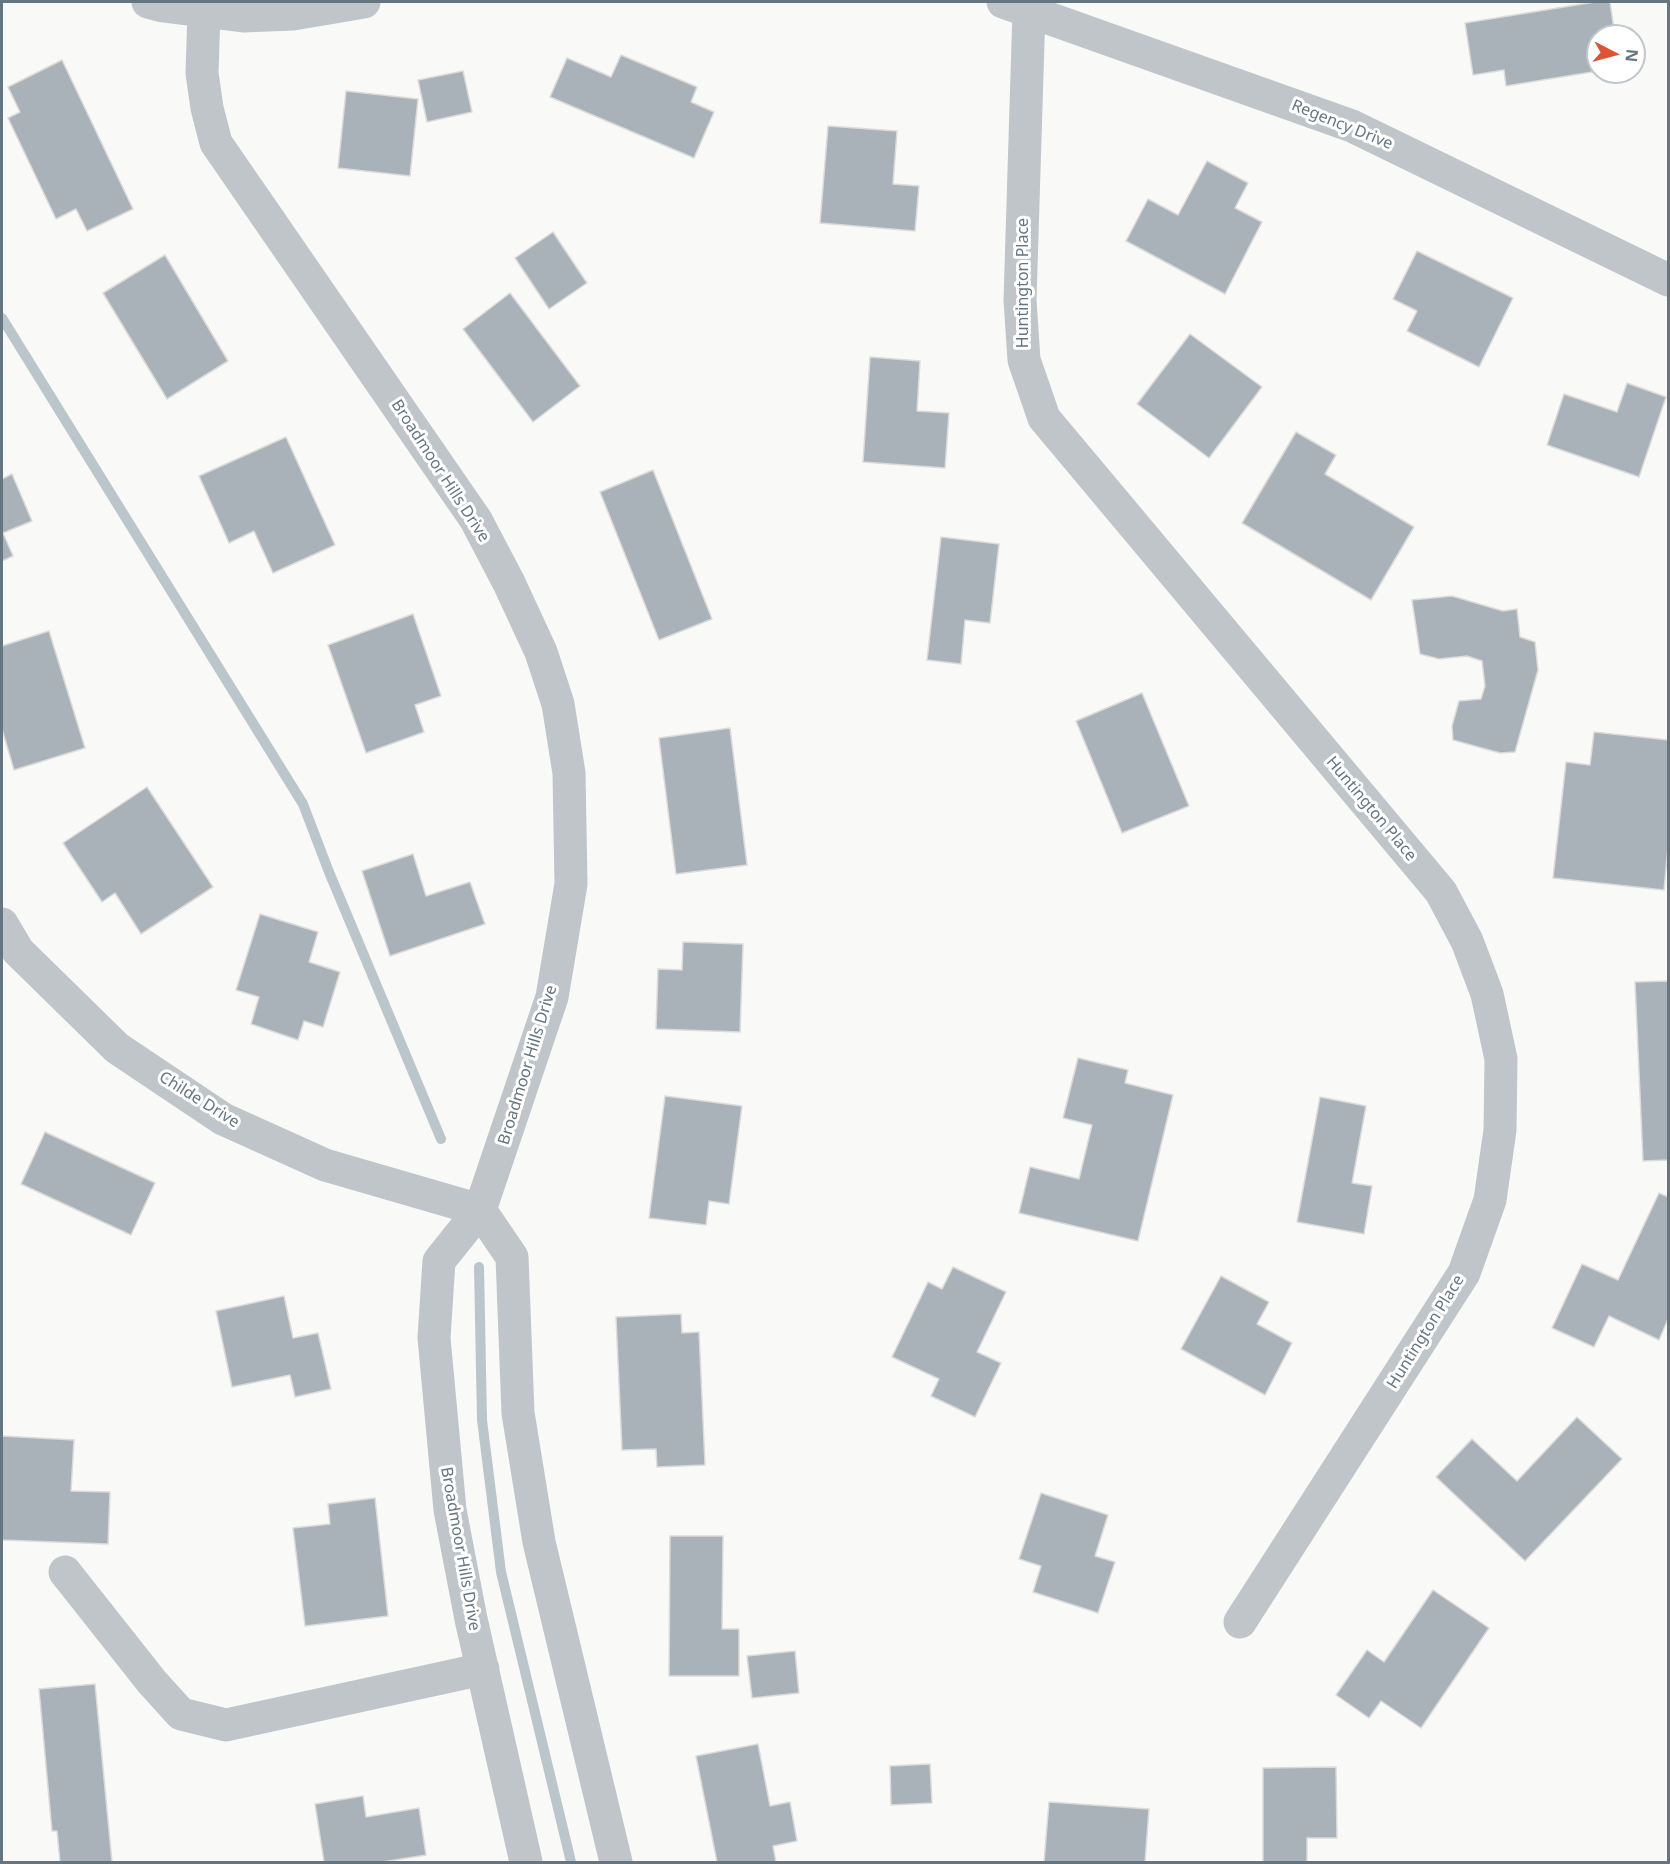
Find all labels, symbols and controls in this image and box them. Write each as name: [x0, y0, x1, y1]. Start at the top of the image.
north arrow: [1586, 24, 1646, 84]
text: N: [1620, 48, 1644, 63]
street label: Regency Drive: [1289, 96, 1395, 154]
street label: Huntington Place: [1013, 218, 1033, 348]
street label: Broadmoor Hills Drive: [387, 396, 493, 546]
street label: Huntington Place: [1322, 753, 1420, 865]
street label: Broadmoor Hills Drive: [495, 983, 561, 1147]
street label: Childe Drive: [155, 1068, 243, 1132]
street label: Huntington Place: [1383, 1272, 1469, 1392]
street label: Broadmoor Hills Drive: [436, 1466, 484, 1632]

